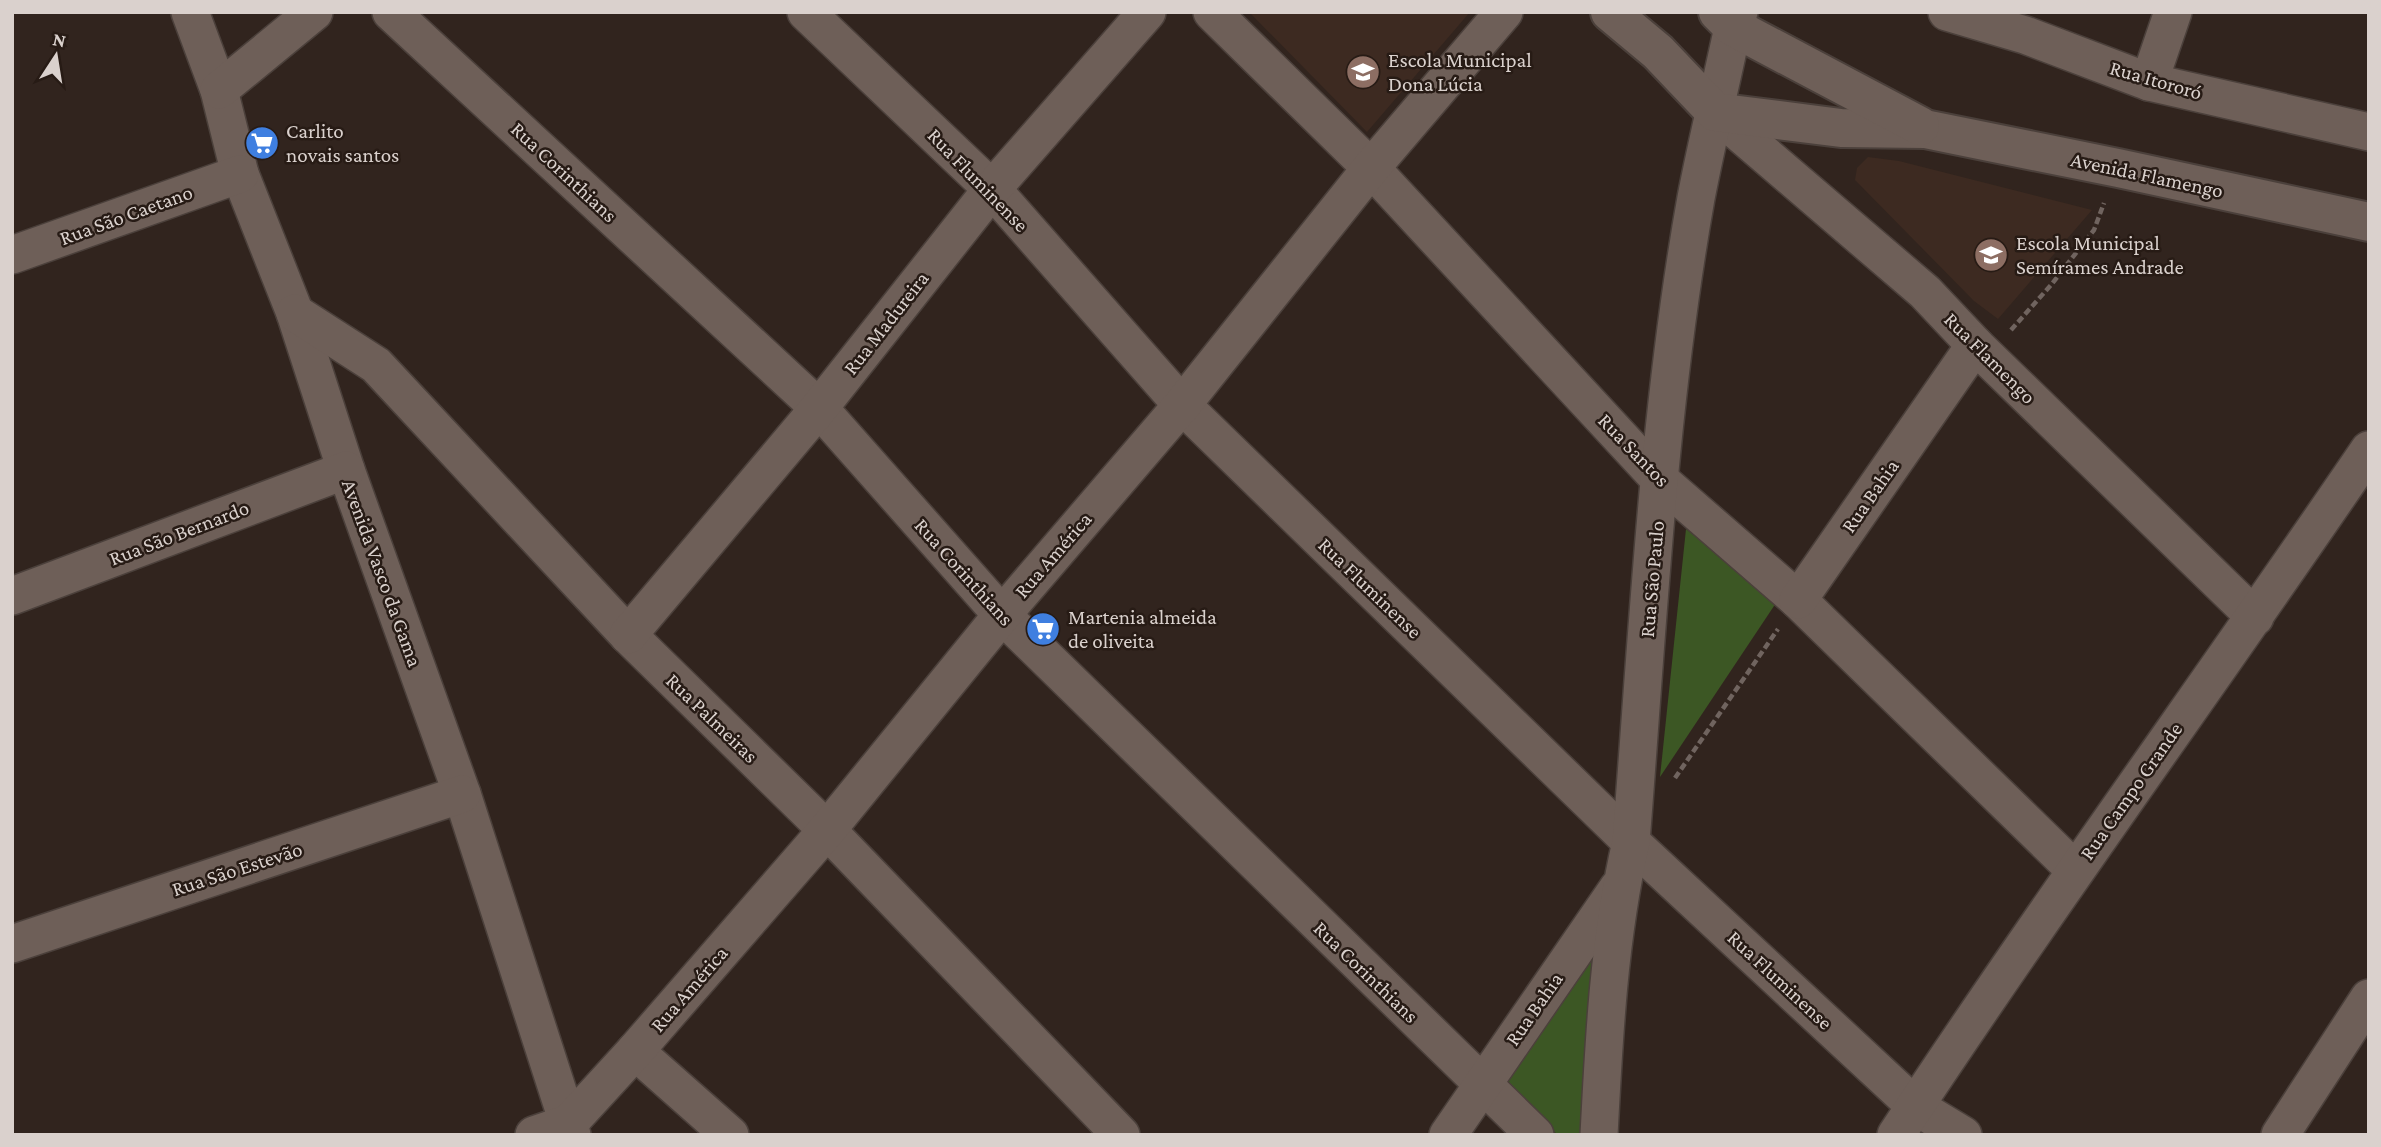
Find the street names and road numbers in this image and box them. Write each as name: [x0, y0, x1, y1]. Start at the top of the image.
street label: Rua Itororó: [2107, 55, 2205, 105]
street label: Rua Corinthians: [506, 117, 622, 227]
street label: Rua Fluminense: [923, 123, 1033, 237]
street label: Avenida Flamengo: [2069, 147, 2225, 203]
street label: Rua São Caetano: [56, 180, 196, 250]
street label: Rua Madureira: [838, 267, 934, 379]
street label: Rua Flamengo: [1939, 307, 2041, 409]
street label: Rua Santos: [1593, 408, 1675, 492]
street label: Rua Bahia: [1836, 455, 1904, 537]
street label: Avenida Vasco da Gama: [337, 476, 427, 670]
street label: Rua São Bernardo: [106, 495, 252, 571]
street label: Rua América: [1009, 507, 1097, 603]
street label: Rua Corinthians: [910, 513, 1018, 631]
street label: Rua São Paulo: [1635, 520, 1669, 638]
street label: Rua Fluminense: [1313, 533, 1427, 643]
street label: Rua Palmeiras: [661, 668, 763, 768]
street label: Rua Campo Grande: [2075, 718, 2187, 864]
street label: Rua São Estevão: [169, 837, 305, 901]
street label: Rua Corinthians: [1309, 916, 1423, 1028]
street label: Rua Fluminense: [1723, 925, 1837, 1035]
street label: Rua América: [645, 941, 733, 1037]
street label: Rua Bahia: [1500, 968, 1568, 1050]

